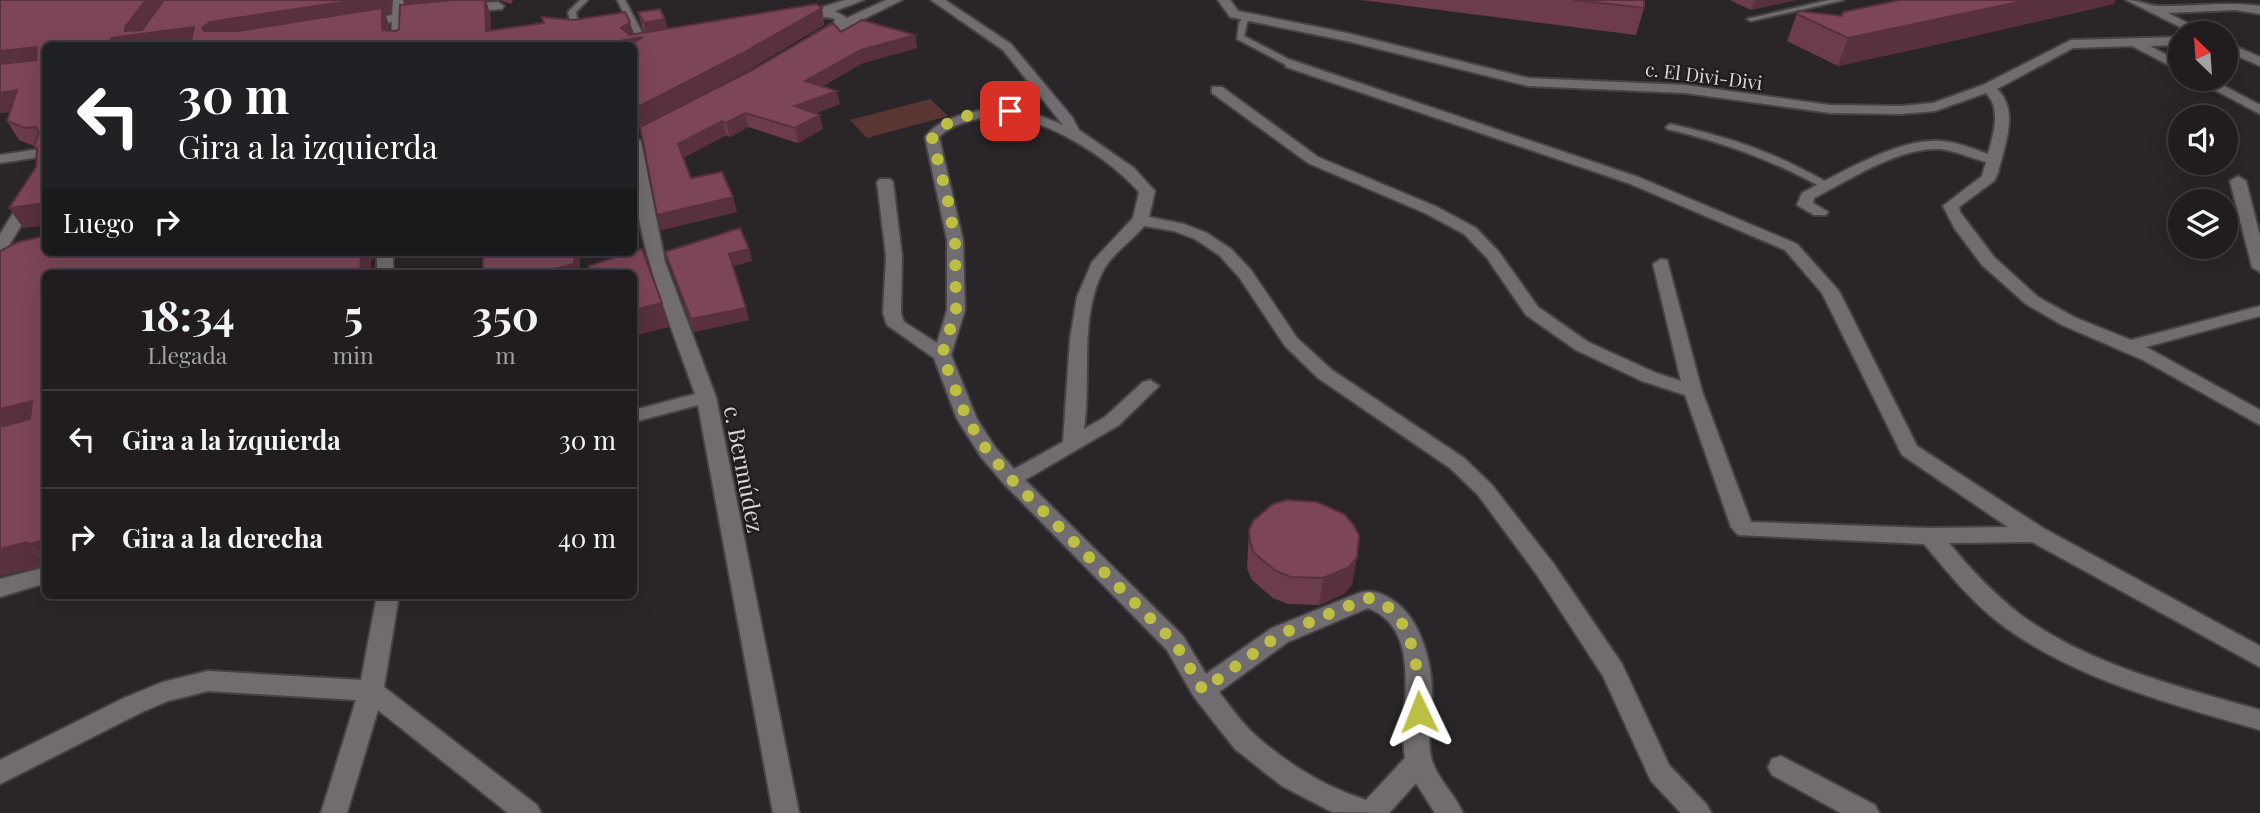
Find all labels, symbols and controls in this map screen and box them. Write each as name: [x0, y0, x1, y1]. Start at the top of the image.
north arrow: [2168, 21, 2238, 91]
map controls: [2168, 21, 2238, 259]
street label: c. El Divi-Divi: [1644, 55, 1765, 95]
text: 30 m: [178, 61, 289, 126]
icon: left: [63, 70, 154, 161]
pin: [980, 81, 1040, 141]
icon: arrive: [991, 92, 1029, 130]
button: sound: [2168, 105, 2238, 175]
text: Gira a la izquierda: [178, 124, 438, 167]
button: layers: [2168, 189, 2238, 259]
icon: right: [148, 203, 186, 241]
text: Luego: [63, 205, 134, 240]
text: 18:34: [140, 286, 235, 342]
text: 5: [344, 286, 363, 342]
text: 350: [472, 286, 539, 342]
text: Llegada: [148, 339, 227, 370]
text: min: [333, 339, 374, 370]
text: m: [495, 339, 516, 370]
street label: c. Bermúdez: [718, 403, 772, 535]
icon: left: [63, 420, 101, 458]
text: Gira a la izquierda: [122, 422, 341, 457]
text: 30 m: [559, 422, 616, 457]
icon: right: [63, 518, 101, 556]
text: Gira a la derecha: [122, 520, 323, 555]
text: 40 m: [558, 520, 616, 555]
position arrow: [1382, 675, 1456, 749]

